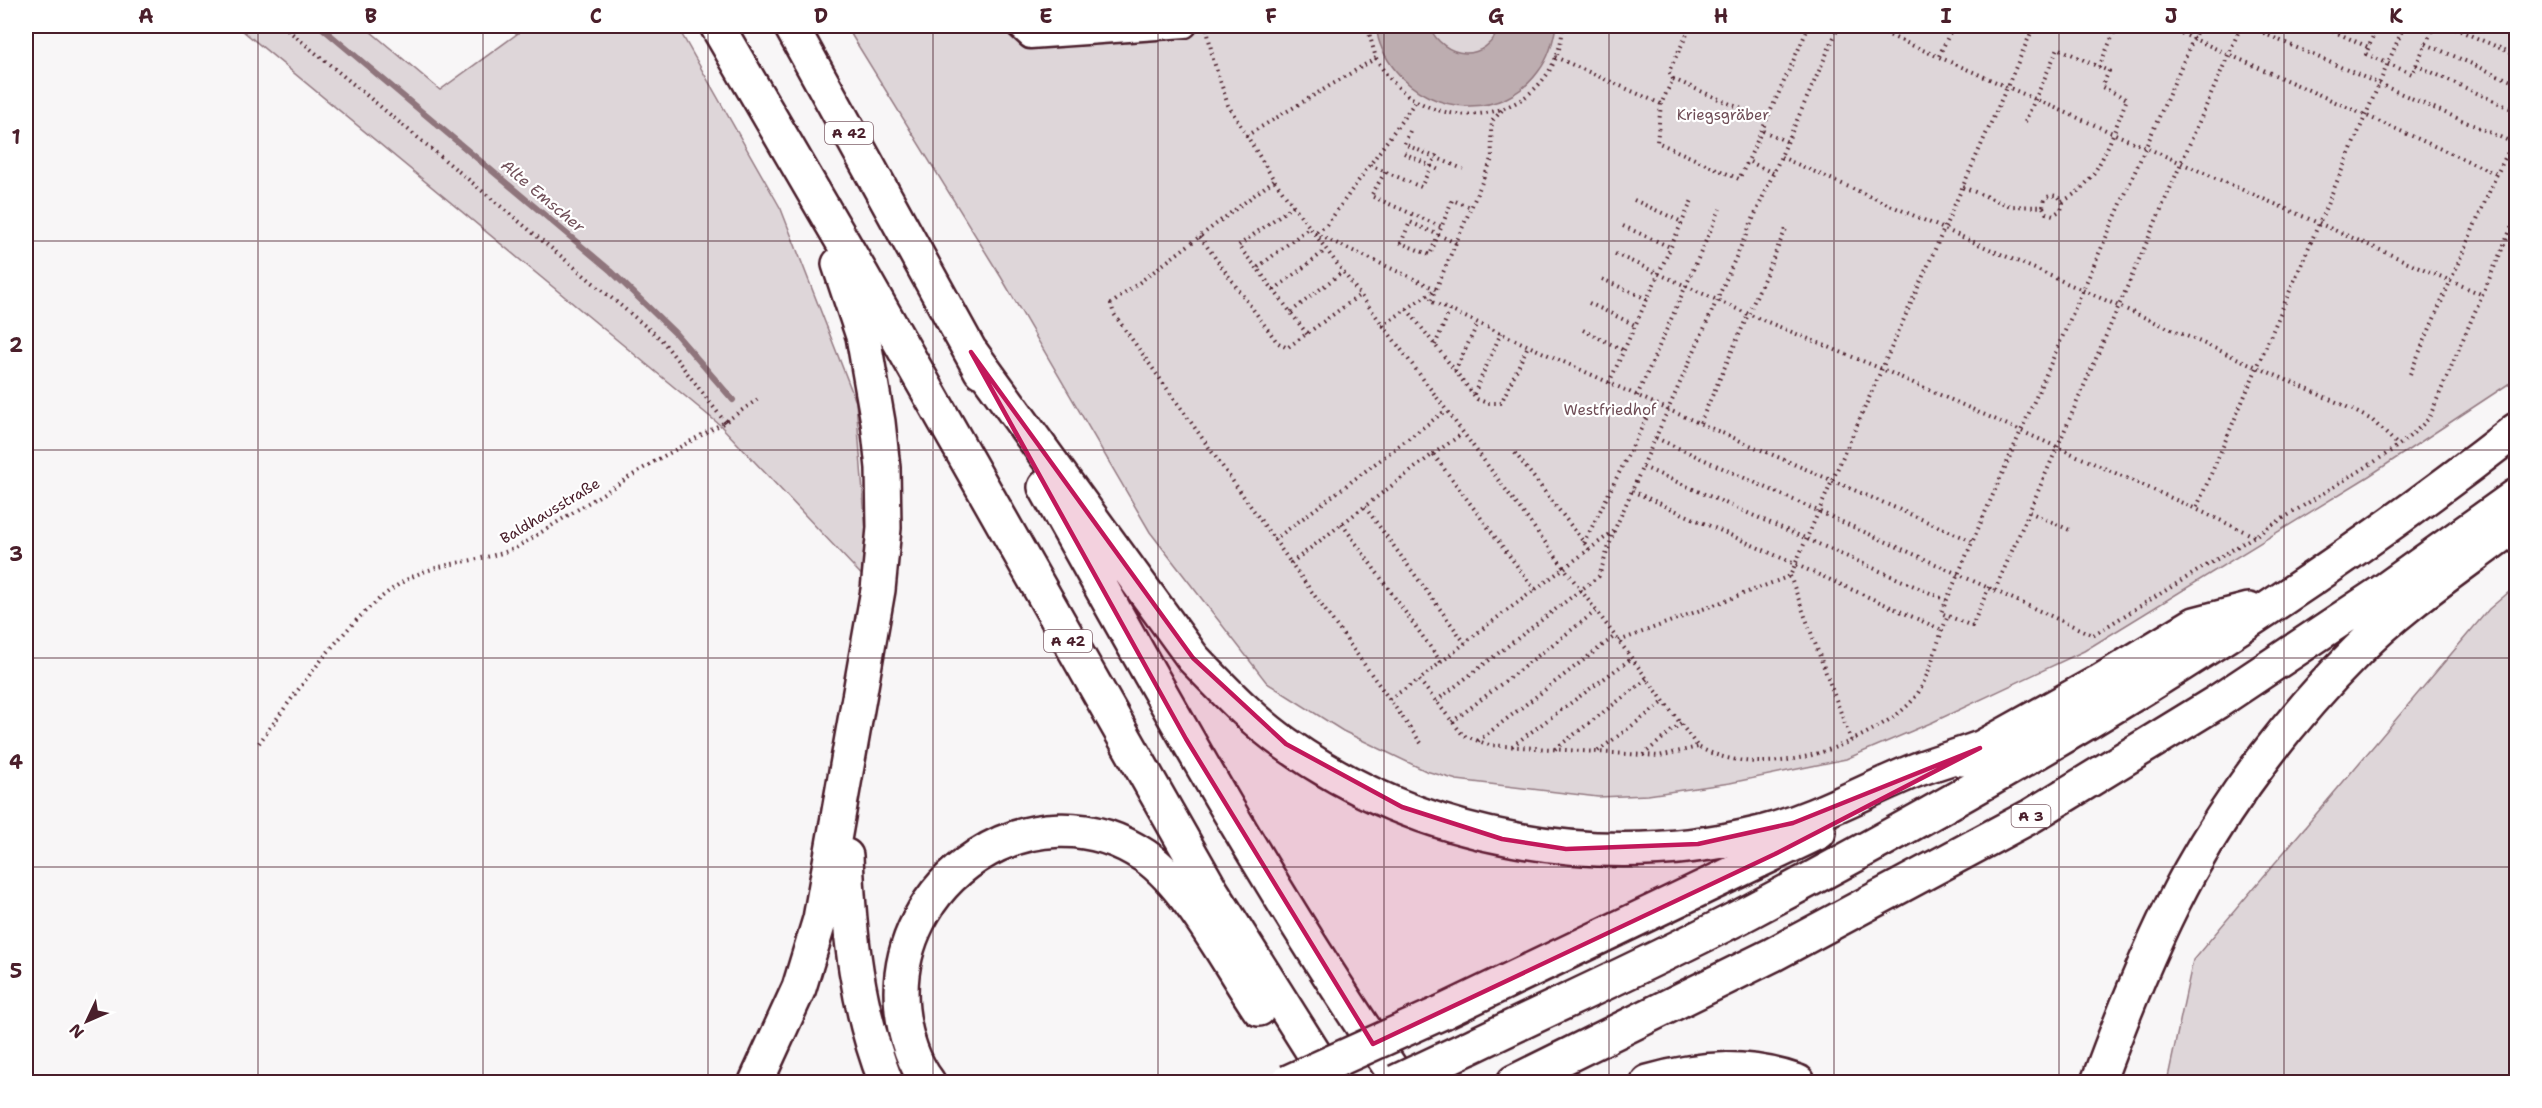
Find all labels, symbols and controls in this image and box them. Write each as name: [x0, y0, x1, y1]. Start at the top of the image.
text: A: [138, 3, 154, 29]
text: B: [365, 3, 377, 29]
text: C: [590, 3, 602, 29]
text: D: [814, 3, 828, 29]
text: E: [1039, 3, 1053, 29]
text: F: [1265, 3, 1277, 29]
text: G: [1488, 3, 1504, 29]
text: H: [1714, 3, 1728, 29]
text: I: [1940, 3, 1952, 29]
text: J: [2165, 3, 2178, 29]
text: K: [2389, 3, 2403, 29]
park label: Kriegsgräber: [1677, 105, 1769, 125]
road number: A 42: [825, 122, 873, 144]
text: 1: [11, 124, 21, 150]
water label: Alte Emscher: [497, 155, 590, 237]
text: 2: [9, 332, 23, 358]
park label: Westfriedhof: [1564, 400, 1657, 420]
street label: Baldhausstraße: [496, 473, 604, 549]
text: 3: [9, 541, 23, 567]
road number: A 42: [1044, 630, 1092, 652]
text: 4: [9, 749, 23, 775]
road number: A 3: [2012, 805, 2050, 827]
text: 5: [10, 958, 22, 984]
north arrow: [57, 991, 117, 1051]
text: N: [65, 1019, 89, 1043]

